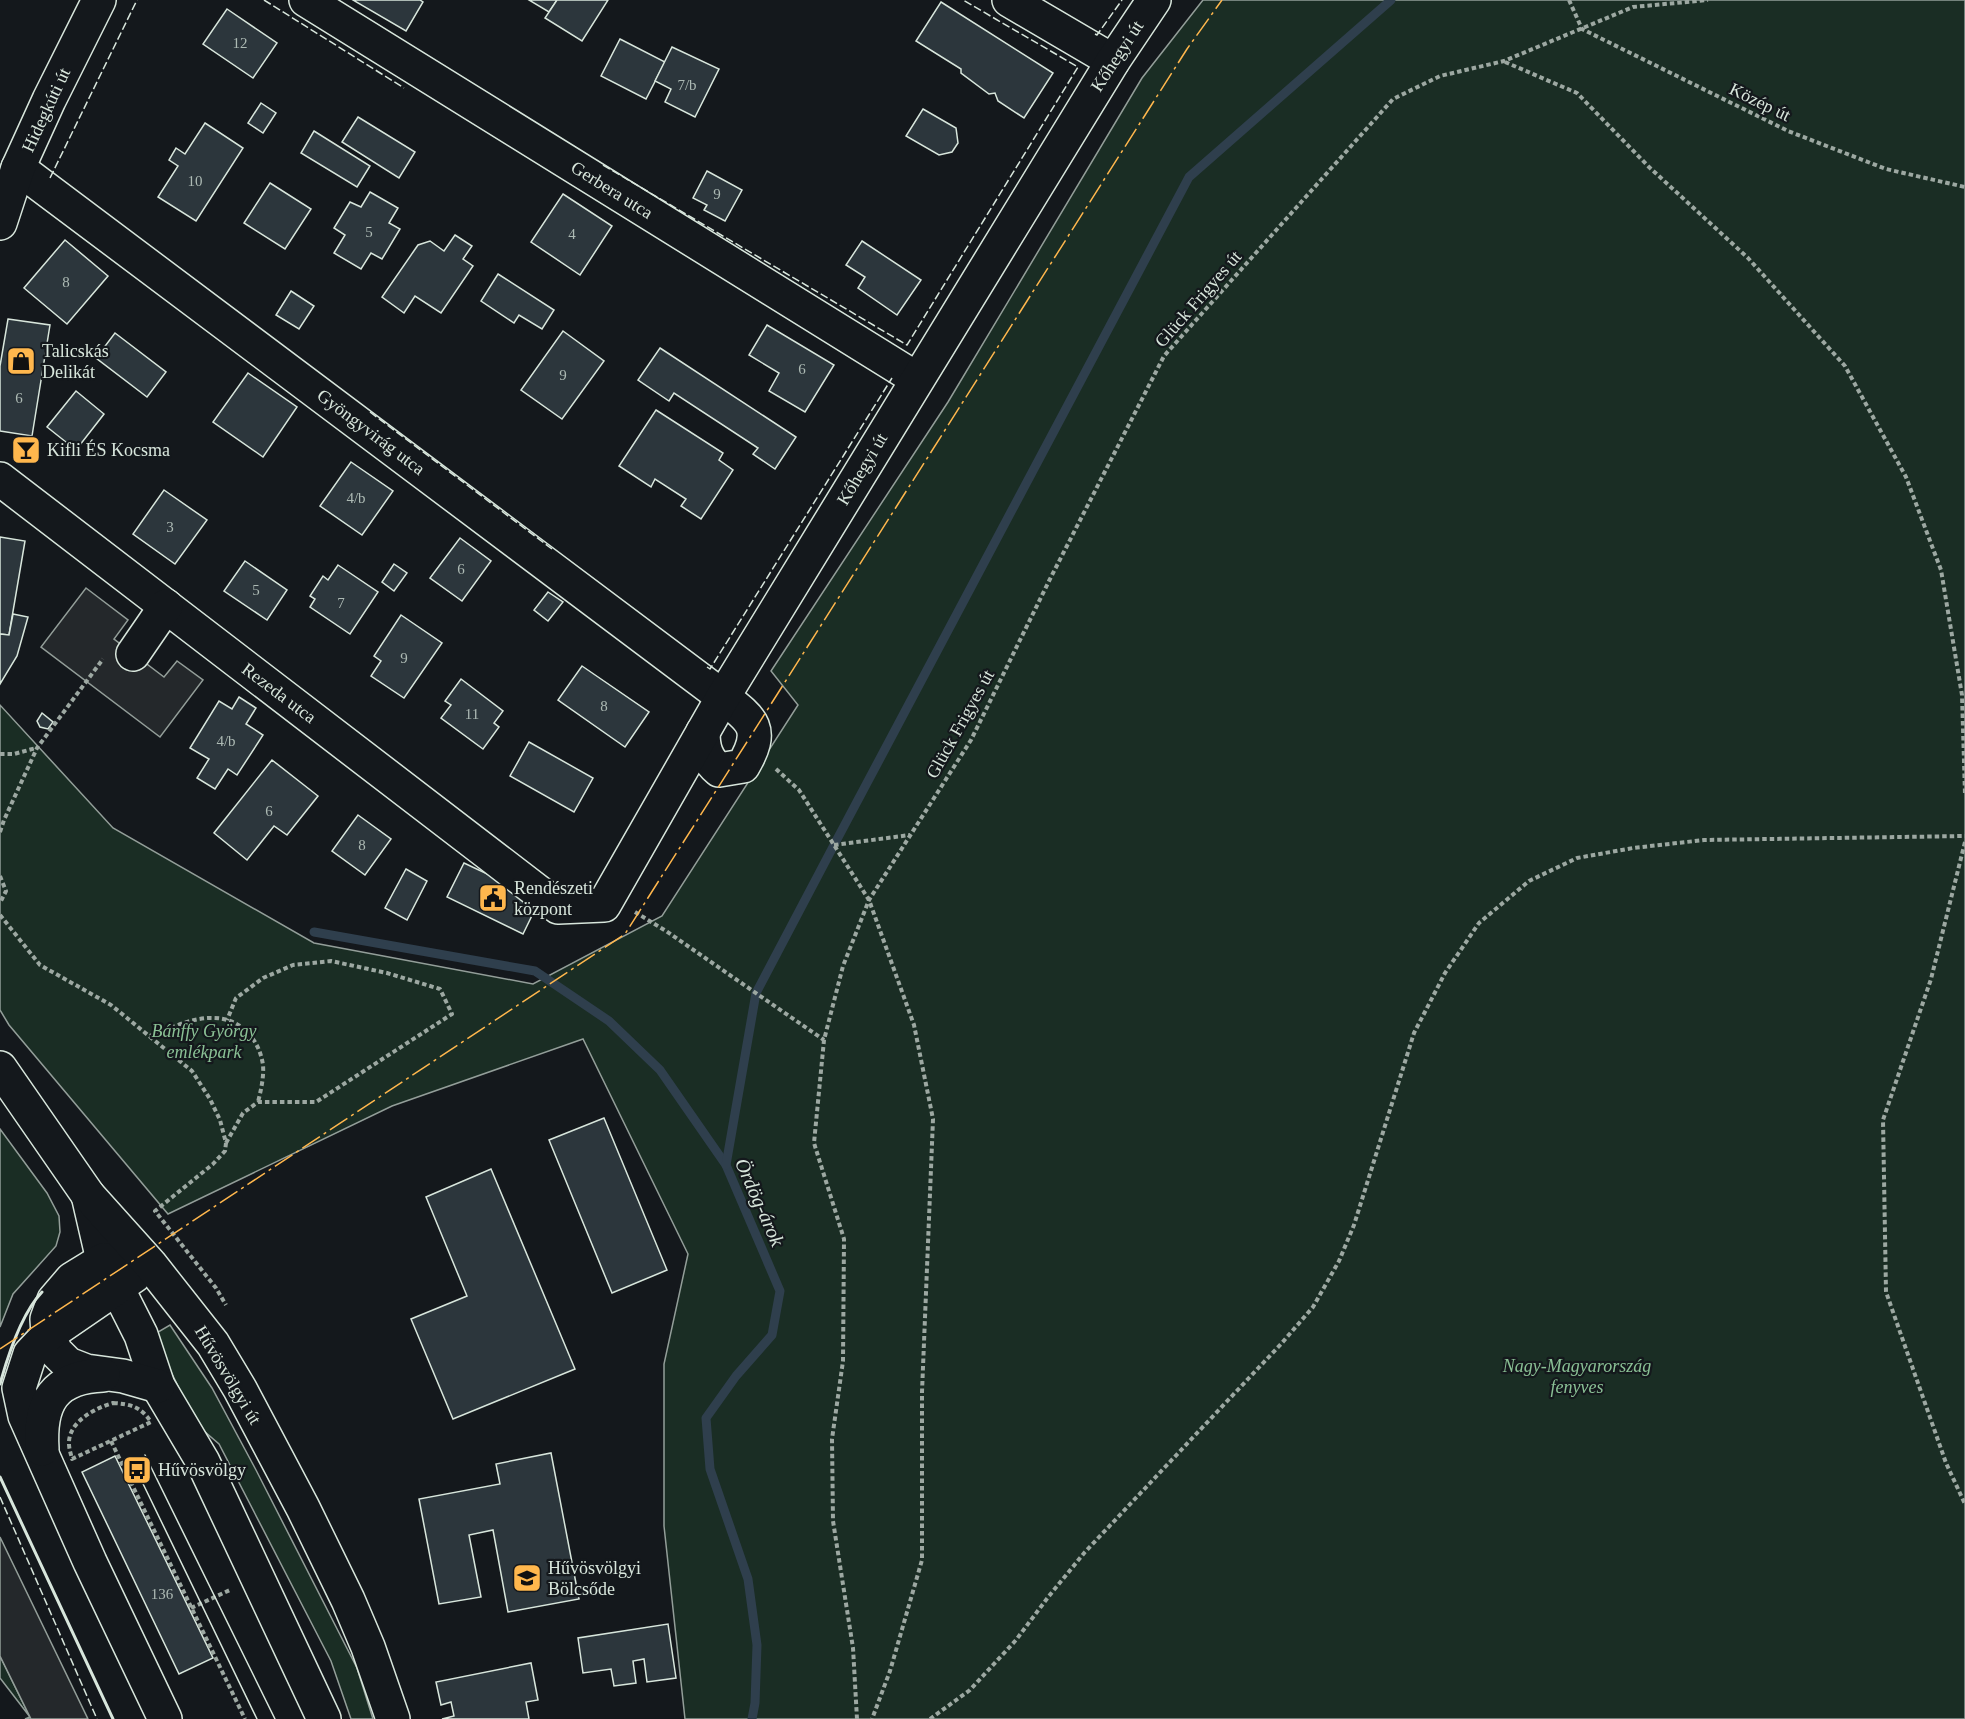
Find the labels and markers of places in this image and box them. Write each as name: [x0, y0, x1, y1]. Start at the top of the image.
place label: Talicskás Delikát: [42, 341, 109, 382]
shop icon: Talicskás Delikát: [5, 345, 37, 377]
bar icon: Kifli ÉS Kocsma: [10, 434, 42, 466]
place label: Kifli ÉS Kocsma: [47, 439, 170, 460]
place label: Rendészeti központ: [514, 878, 593, 919]
public building icon: Rendészeti központ: [477, 882, 509, 914]
bus stop icon: Hűvösvölgy: [121, 1454, 153, 1486]
place label: Hűvösvölgy: [158, 1460, 246, 1480]
place label: Hűvösvölgyi Bölcsőde: [548, 1558, 641, 1599]
school or university icon: Hűvösvölgyi Bölcsőde: [511, 1562, 543, 1594]

